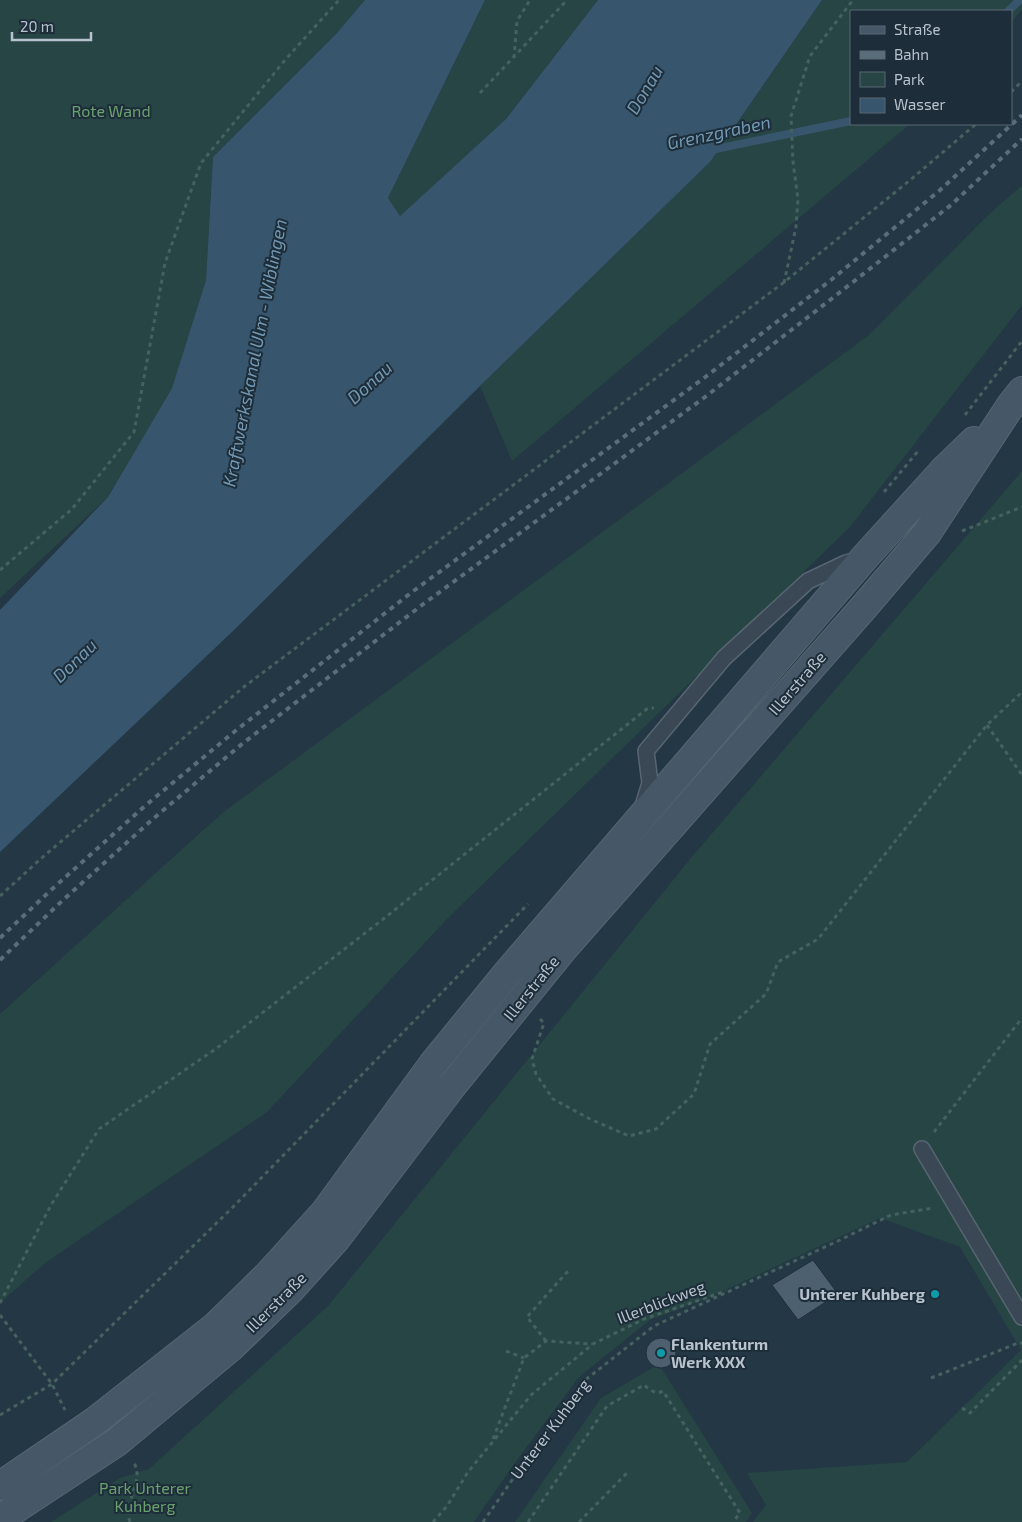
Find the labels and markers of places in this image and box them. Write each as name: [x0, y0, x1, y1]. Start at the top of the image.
place label: Unterer Kuhberg: [799, 1284, 926, 1303]
marker: Unterer Kuhberg: [929, 1288, 941, 1300]
place label: Flankenturm Werk XXX: [671, 1334, 768, 1371]
marker: Flankenturm Werk XXX: [655, 1347, 667, 1359]

